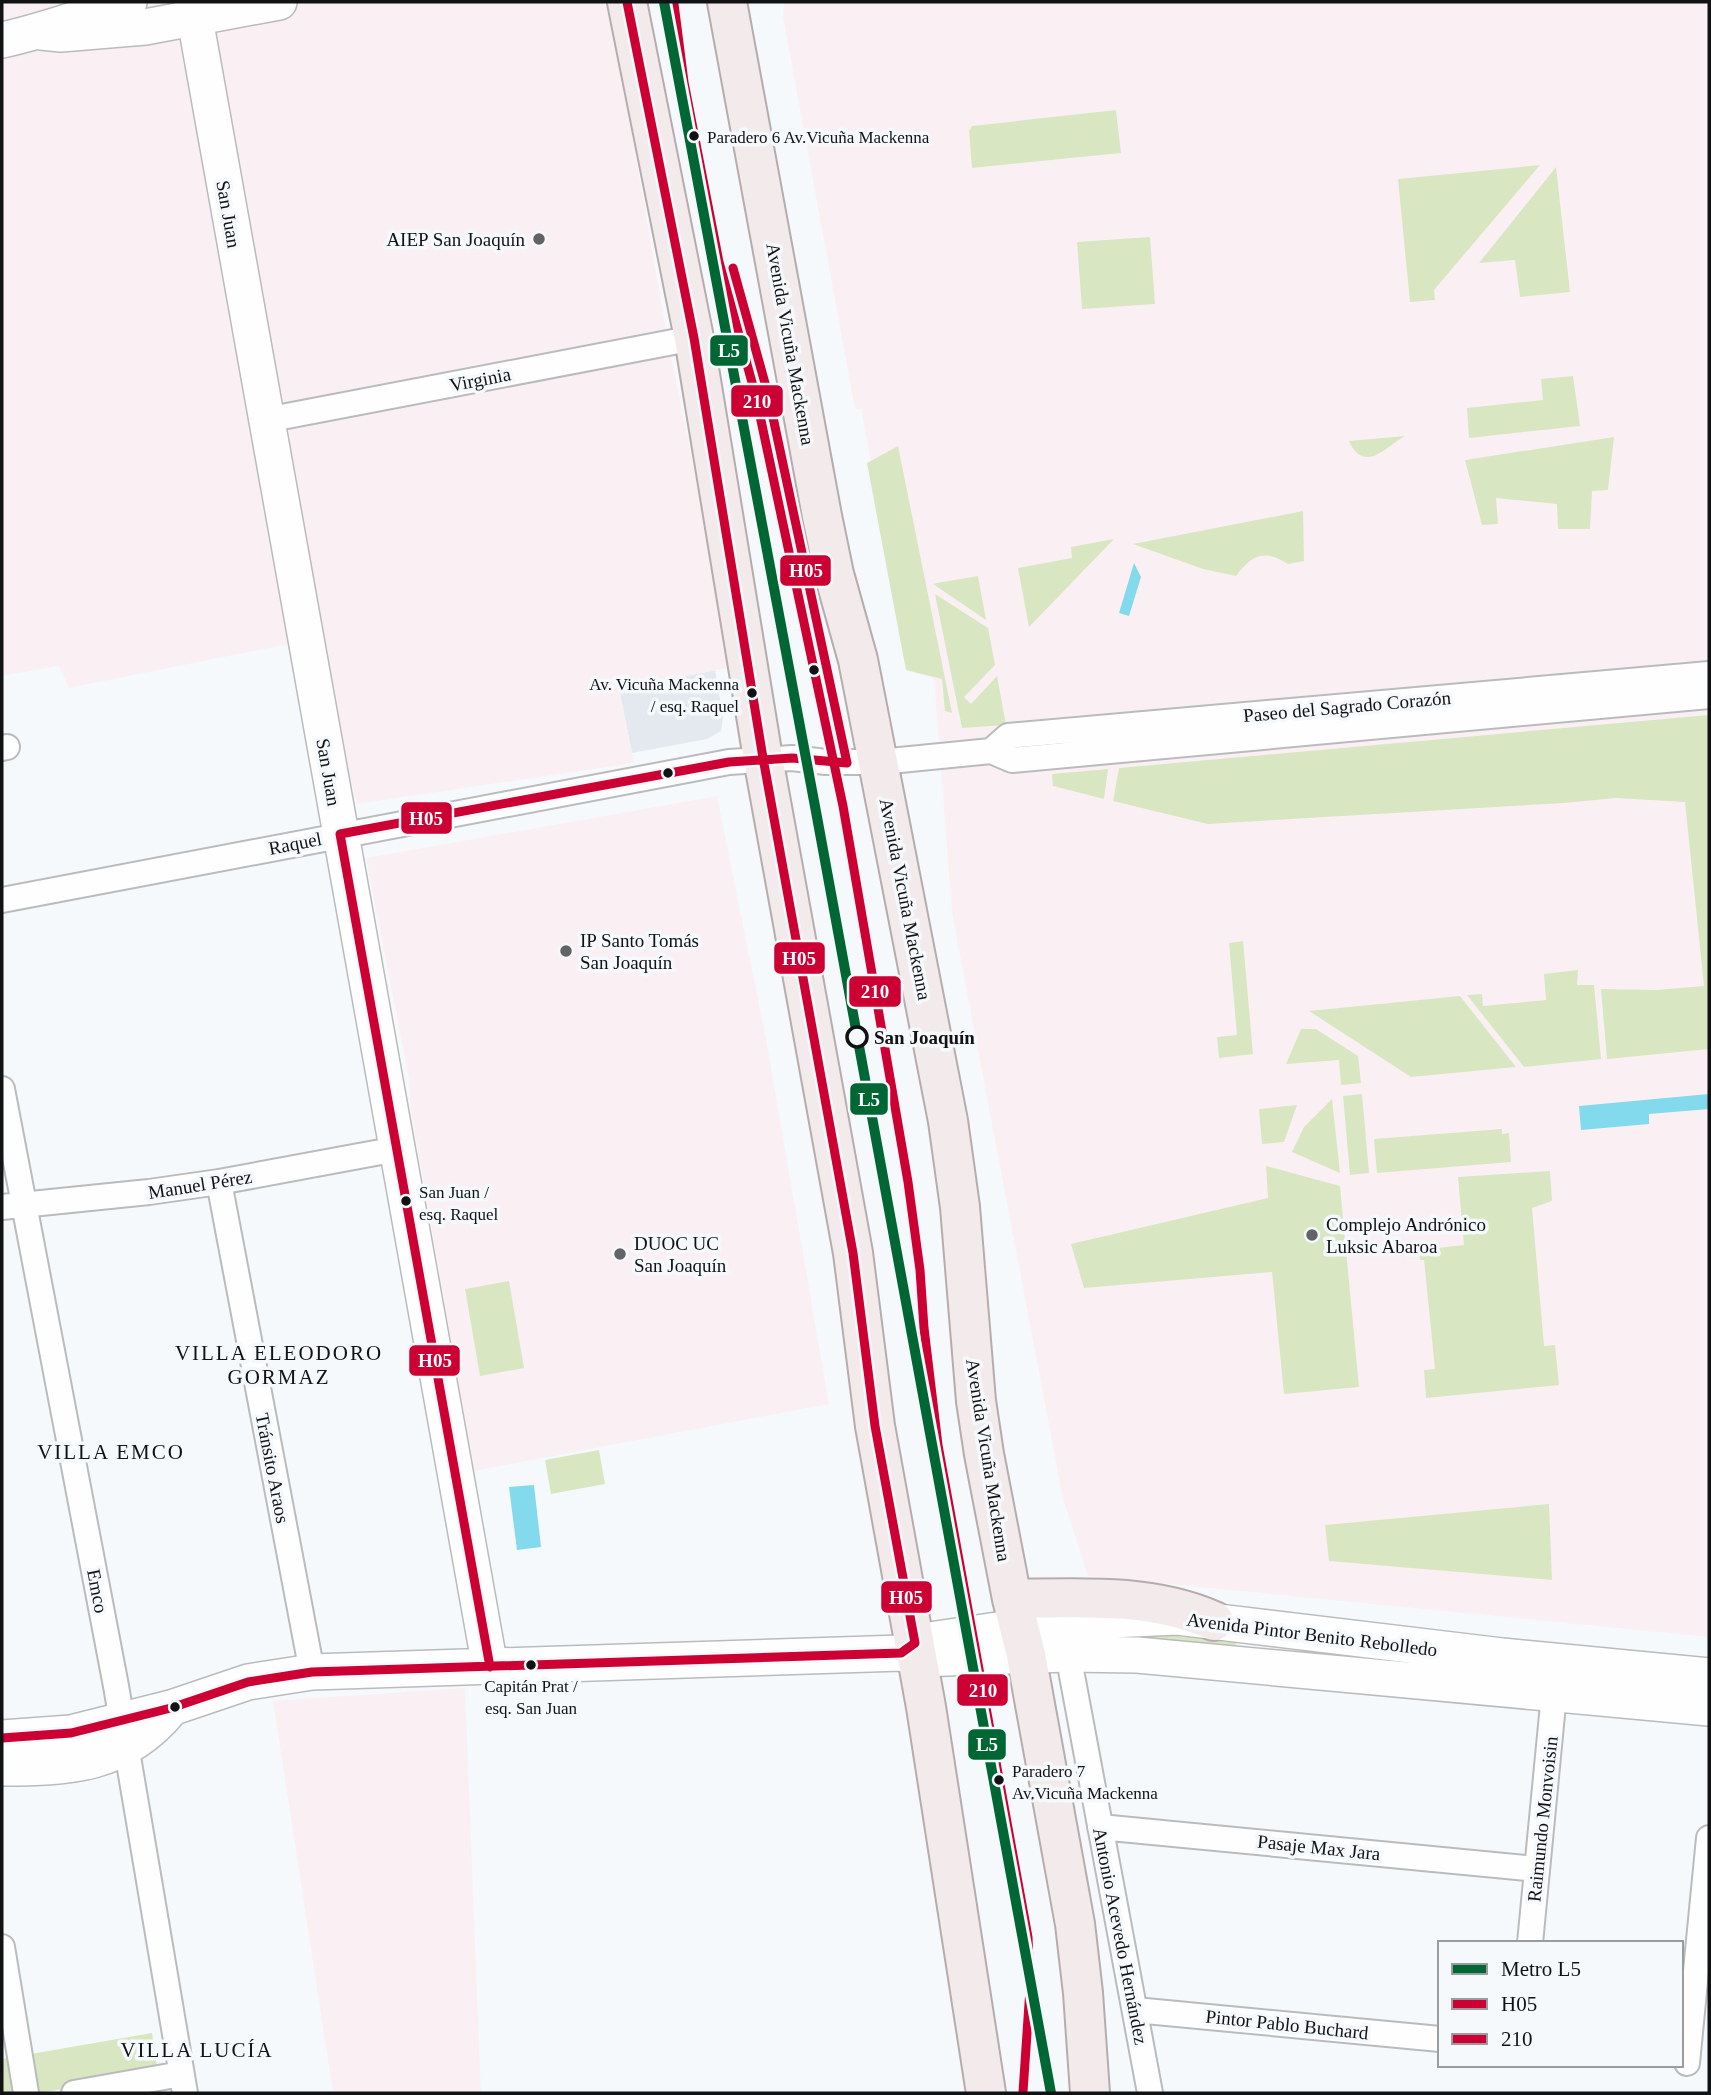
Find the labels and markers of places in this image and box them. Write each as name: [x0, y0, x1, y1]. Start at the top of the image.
place label: Paradero 6 Av.Vicuña Mackenna: [707, 128, 930, 147]
marker: Paradero 6 Av.Vicuña Mackenna: [687, 129, 701, 143]
place label: AIEP San Joaquín: [386, 229, 525, 250]
marker: AIEP San Joaquín: [531, 231, 547, 247]
unlabelled marker: [807, 663, 821, 677]
place label: Av. Vicuña Mackenna / esq. Raquel: [589, 675, 739, 716]
marker: Av. Vicuña Mackenna / esq. Raquel: [745, 686, 759, 700]
unlabelled marker: [661, 766, 675, 780]
place label: IP Santo Tomás San Joaquín: [580, 930, 699, 973]
marker: IP Santo Tomás San Joaquín: [558, 943, 574, 959]
marker: San Joaquín: [846, 1026, 868, 1048]
place label: San Joaquín: [874, 1027, 975, 1048]
place label: San Juan / esq. Raquel: [419, 1183, 499, 1224]
marker: San Juan / esq. Raquel: [399, 1194, 413, 1208]
place label: Complejo Andrónico Luksic Abaroa: [1326, 1214, 1486, 1257]
marker: Complejo Andrónico Luksic Abaroa: [1304, 1227, 1320, 1243]
place label: DUOC UC San Joaquín: [634, 1233, 727, 1276]
marker: DUOC UC San Joaquín: [612, 1246, 628, 1262]
marker: Capitán Prat / esq. San Juan: [524, 1658, 538, 1672]
place label: Capitán Prat / esq. San Juan: [484, 1677, 578, 1718]
unlabelled marker: [168, 1700, 182, 1714]
place label: Paradero 7 Av.Vicuña Mackenna: [1012, 1762, 1158, 1803]
marker: Paradero 7 Av.Vicuña Mackenna: [992, 1773, 1006, 1787]

